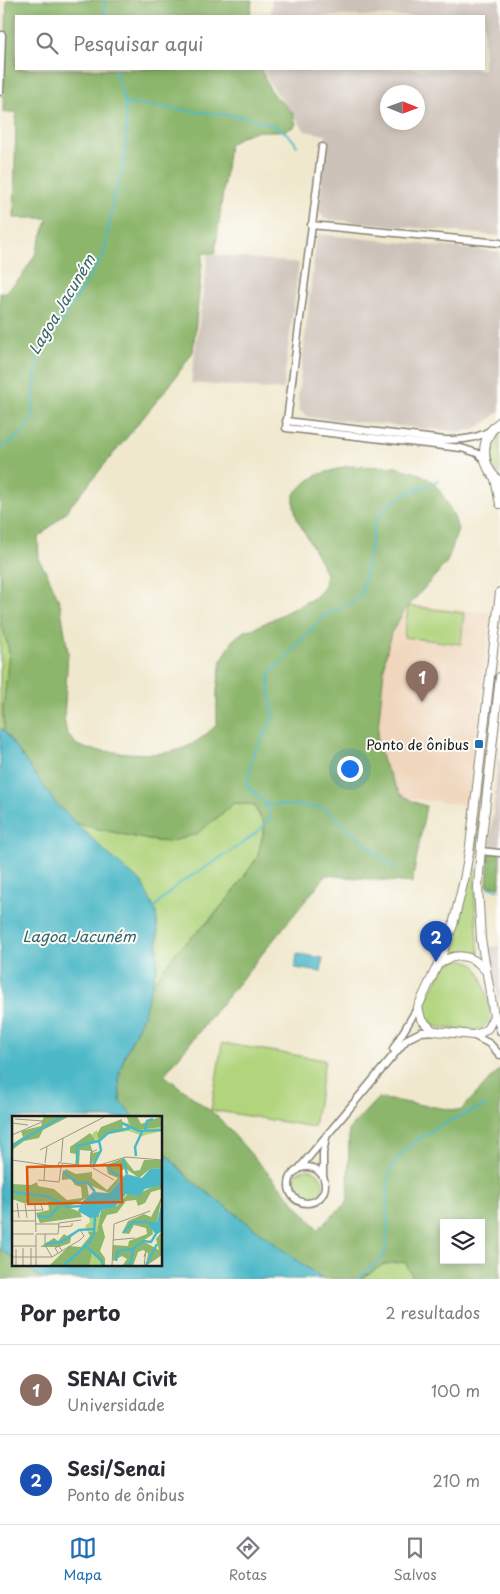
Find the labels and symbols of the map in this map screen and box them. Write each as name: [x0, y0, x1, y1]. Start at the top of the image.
north arrow: [380, 85, 425, 130]
water label: Lagoa Jacuném: [22, 249, 100, 358]
pin: 1: [406, 661, 438, 702]
place label: Ponto de ônibus: [366, 734, 469, 755]
marker: Ponto de ônibus: [473, 738, 485, 750]
your location: [337, 756, 363, 782]
pin: 2: [420, 921, 452, 962]
water label: Lagoa Jacuném: [22, 924, 136, 947]
inset map: [12, 1116, 162, 1266]

